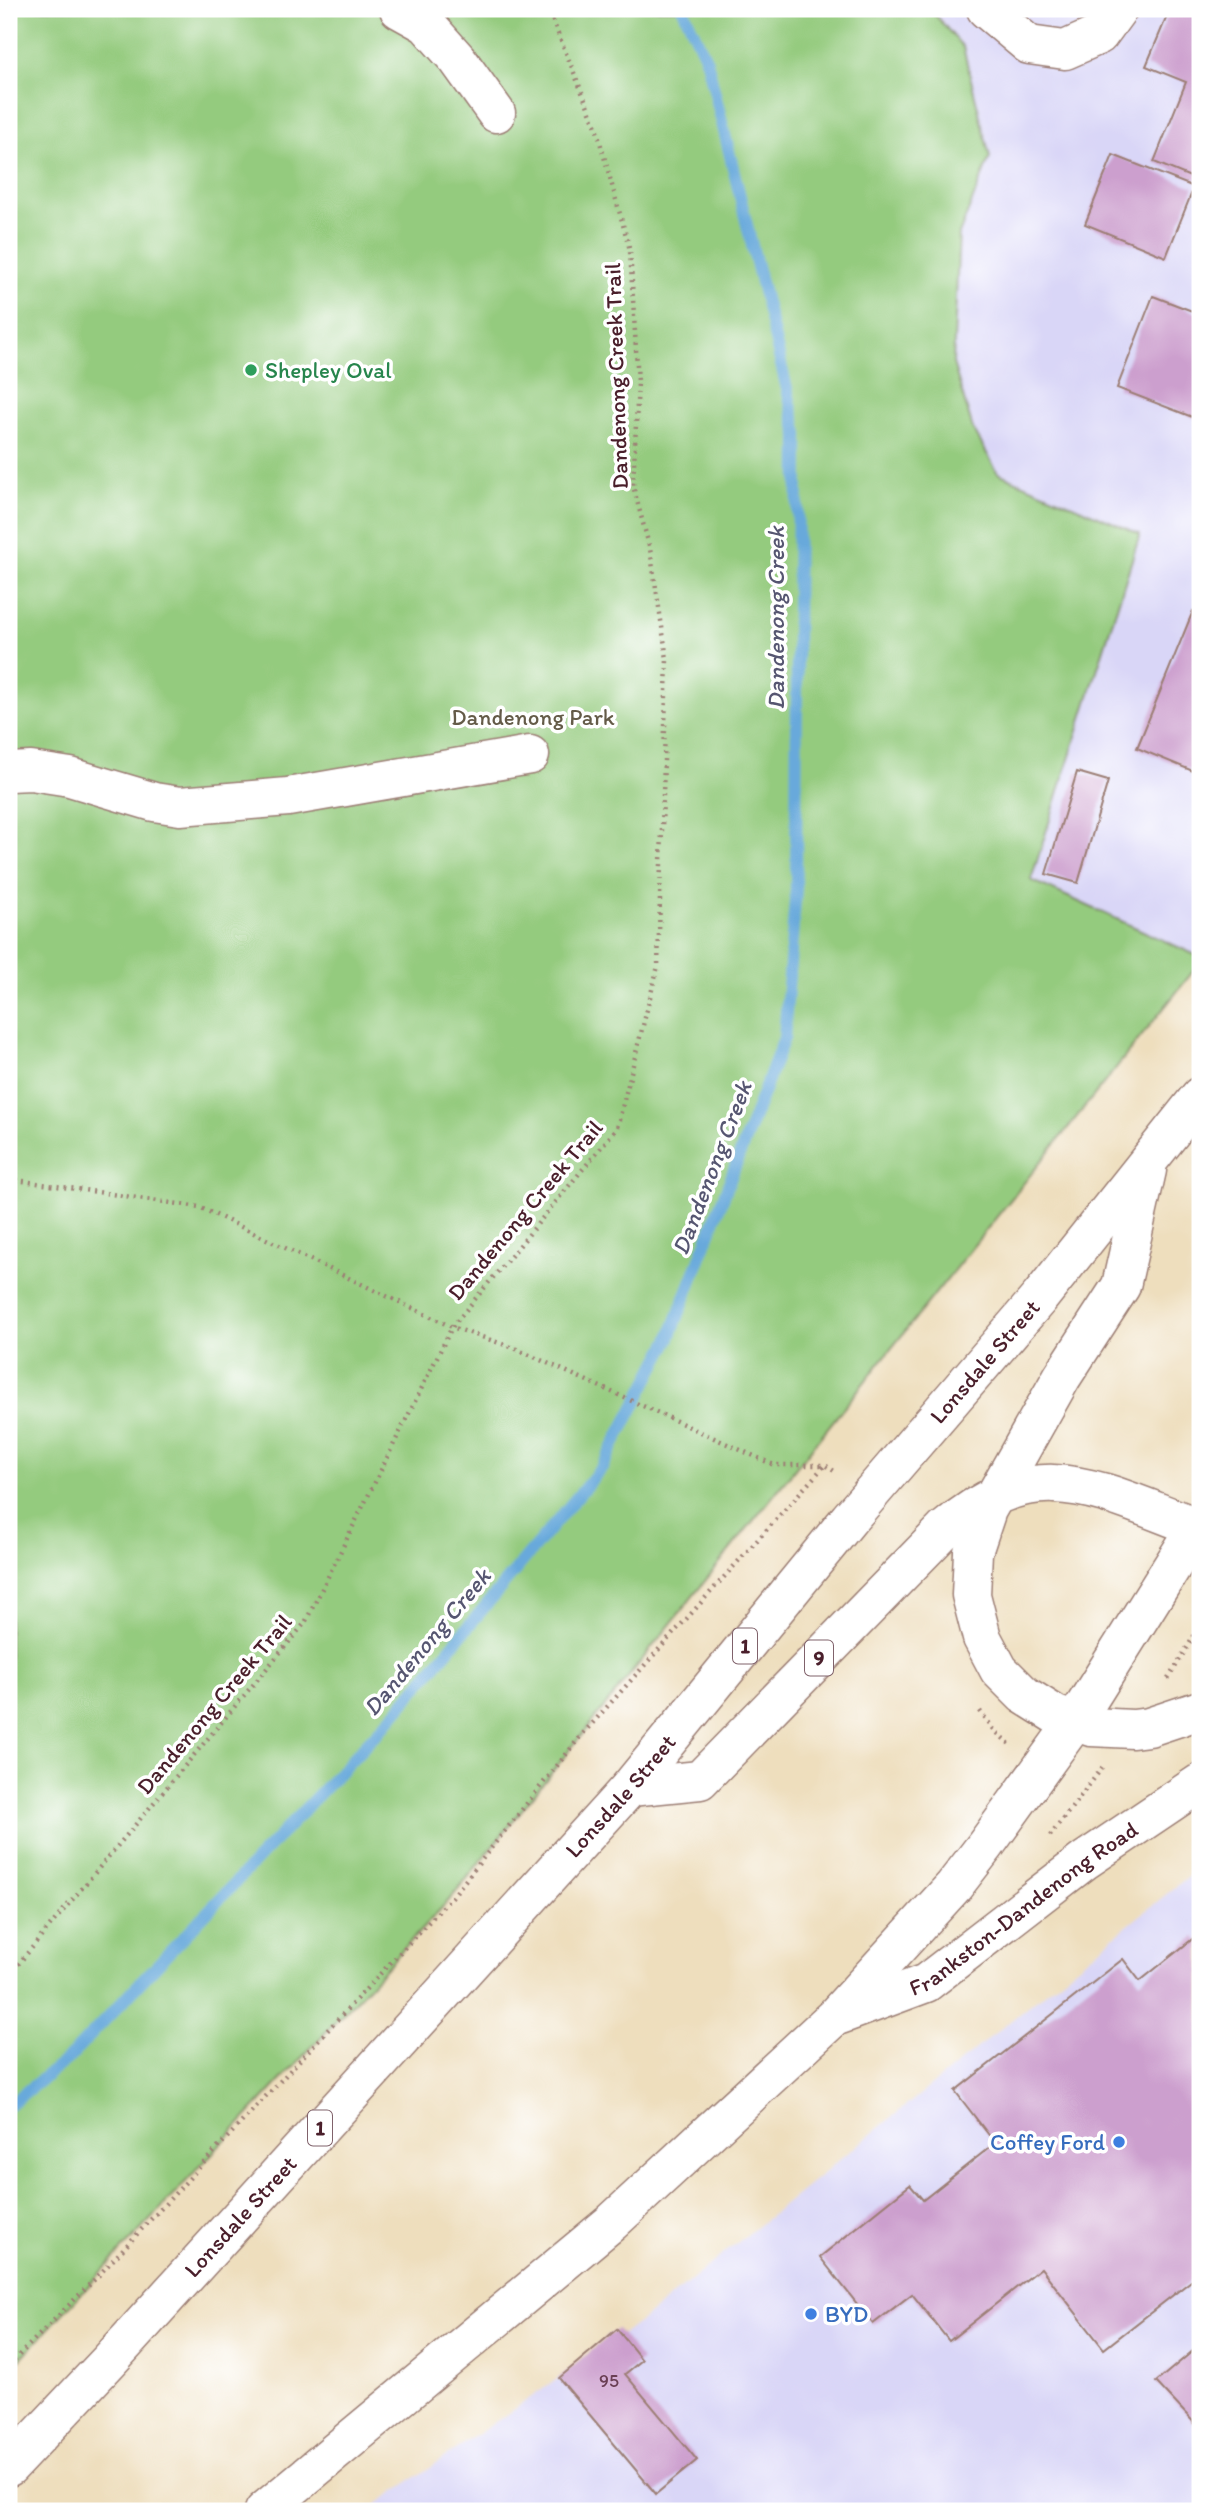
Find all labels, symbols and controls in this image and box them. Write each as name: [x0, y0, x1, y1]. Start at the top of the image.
street label: Dandenong Creek Trail: [598, 262, 634, 490]
place label: Shepley Oval: [265, 356, 392, 384]
marker: Shepley Oval: [243, 362, 259, 378]
water label: Dandenong Creek: [761, 525, 790, 710]
park label: Dandenong Park: [451, 703, 615, 731]
water label: Dandenong Creek: [665, 1076, 758, 1259]
street label: Dandenong Creek Trail: [441, 1114, 609, 1306]
street label: Lonsdale Street: [924, 1294, 1046, 1429]
water label: Dandenong Creek: [357, 1561, 498, 1721]
street label: Dandenong Creek Trail: [130, 1608, 298, 1800]
road number: 1: [733, 1628, 757, 1664]
road number: 9: [805, 1640, 833, 1676]
street label: Lonsdale Street: [559, 1728, 682, 1863]
street label: Frankston-Dandenong Road: [905, 1815, 1143, 2002]
road number: 1: [308, 2110, 332, 2146]
place label: Coffey Ford: [990, 2128, 1105, 2156]
marker: Coffey Ford: [1111, 2134, 1127, 2150]
street label: Lonsdale Street: [178, 2150, 303, 2283]
place label: BYD: [825, 2300, 868, 2328]
marker: BYD: [803, 2306, 819, 2322]
house number: 95: [599, 2369, 619, 2392]

